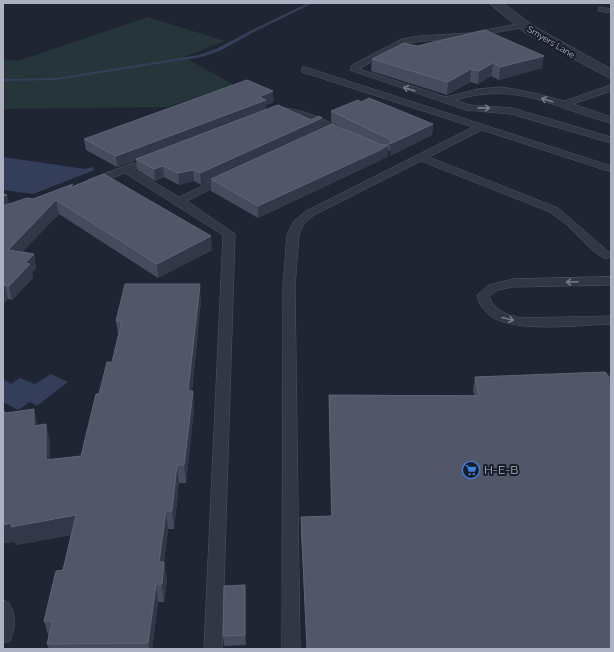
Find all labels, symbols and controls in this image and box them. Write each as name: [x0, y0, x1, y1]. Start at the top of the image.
street label: Smyers Lane: [525, 24, 577, 61]
one-way arrow: [403, 84, 415, 92]
one-way arrow: [541, 96, 554, 103]
one-way arrow: [477, 104, 490, 112]
one-way arrow: [566, 278, 579, 286]
one-way arrow: [502, 316, 515, 323]
supermarket icon: H-E-B: [461, 460, 481, 480]
place label: H-E-B: [484, 463, 518, 477]

